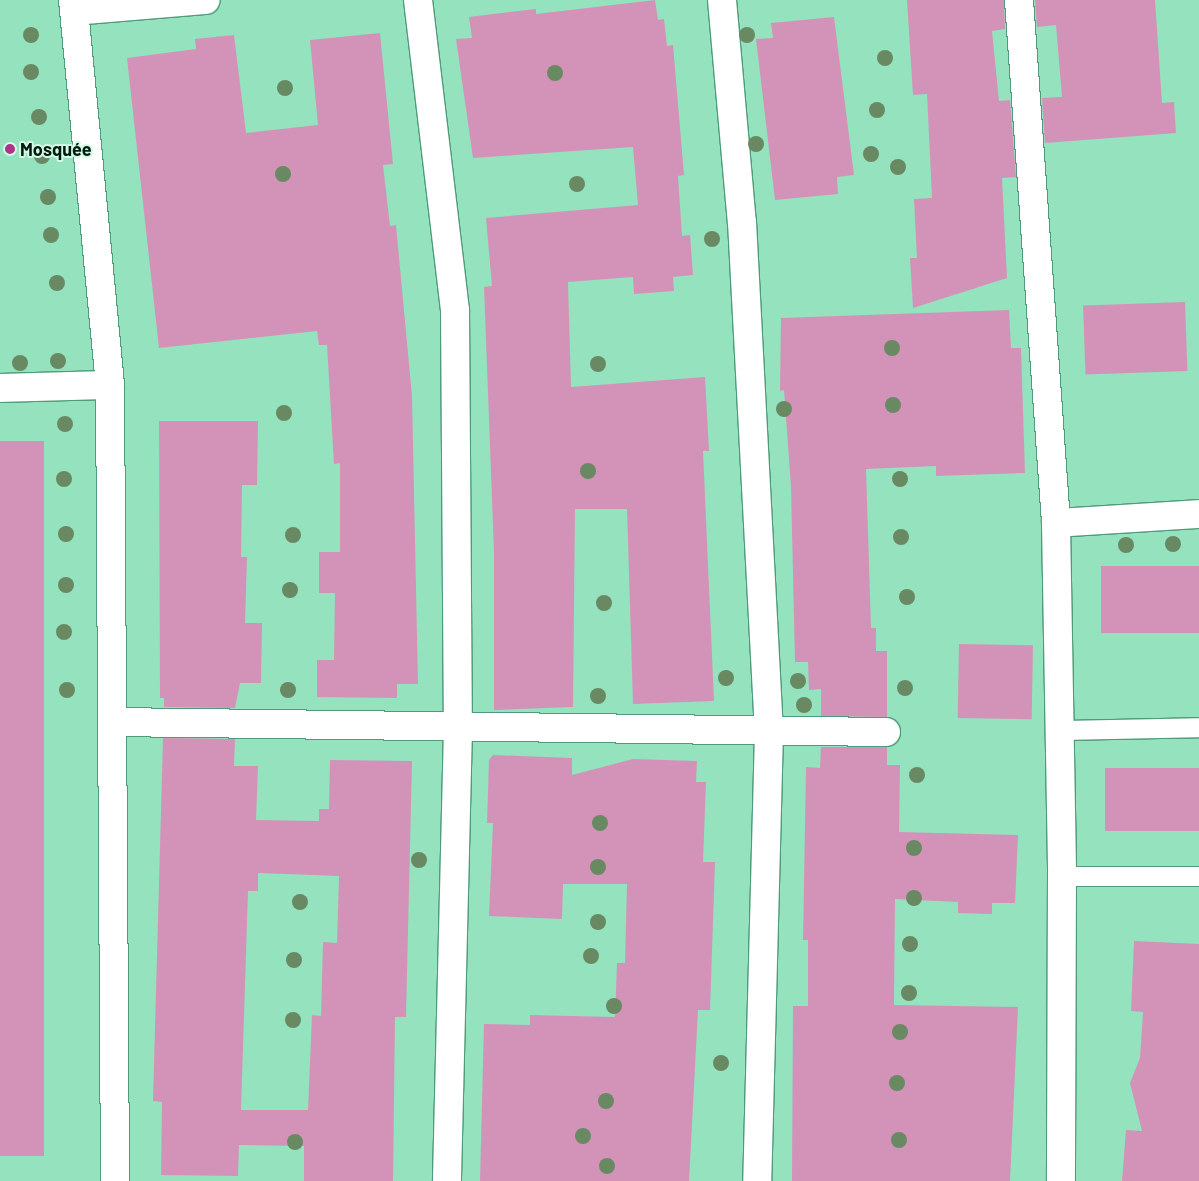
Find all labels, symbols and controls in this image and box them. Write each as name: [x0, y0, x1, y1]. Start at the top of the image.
place label: Mosquée: [20, 138, 92, 160]
marker: Mosquée: [4, 143, 16, 155]

